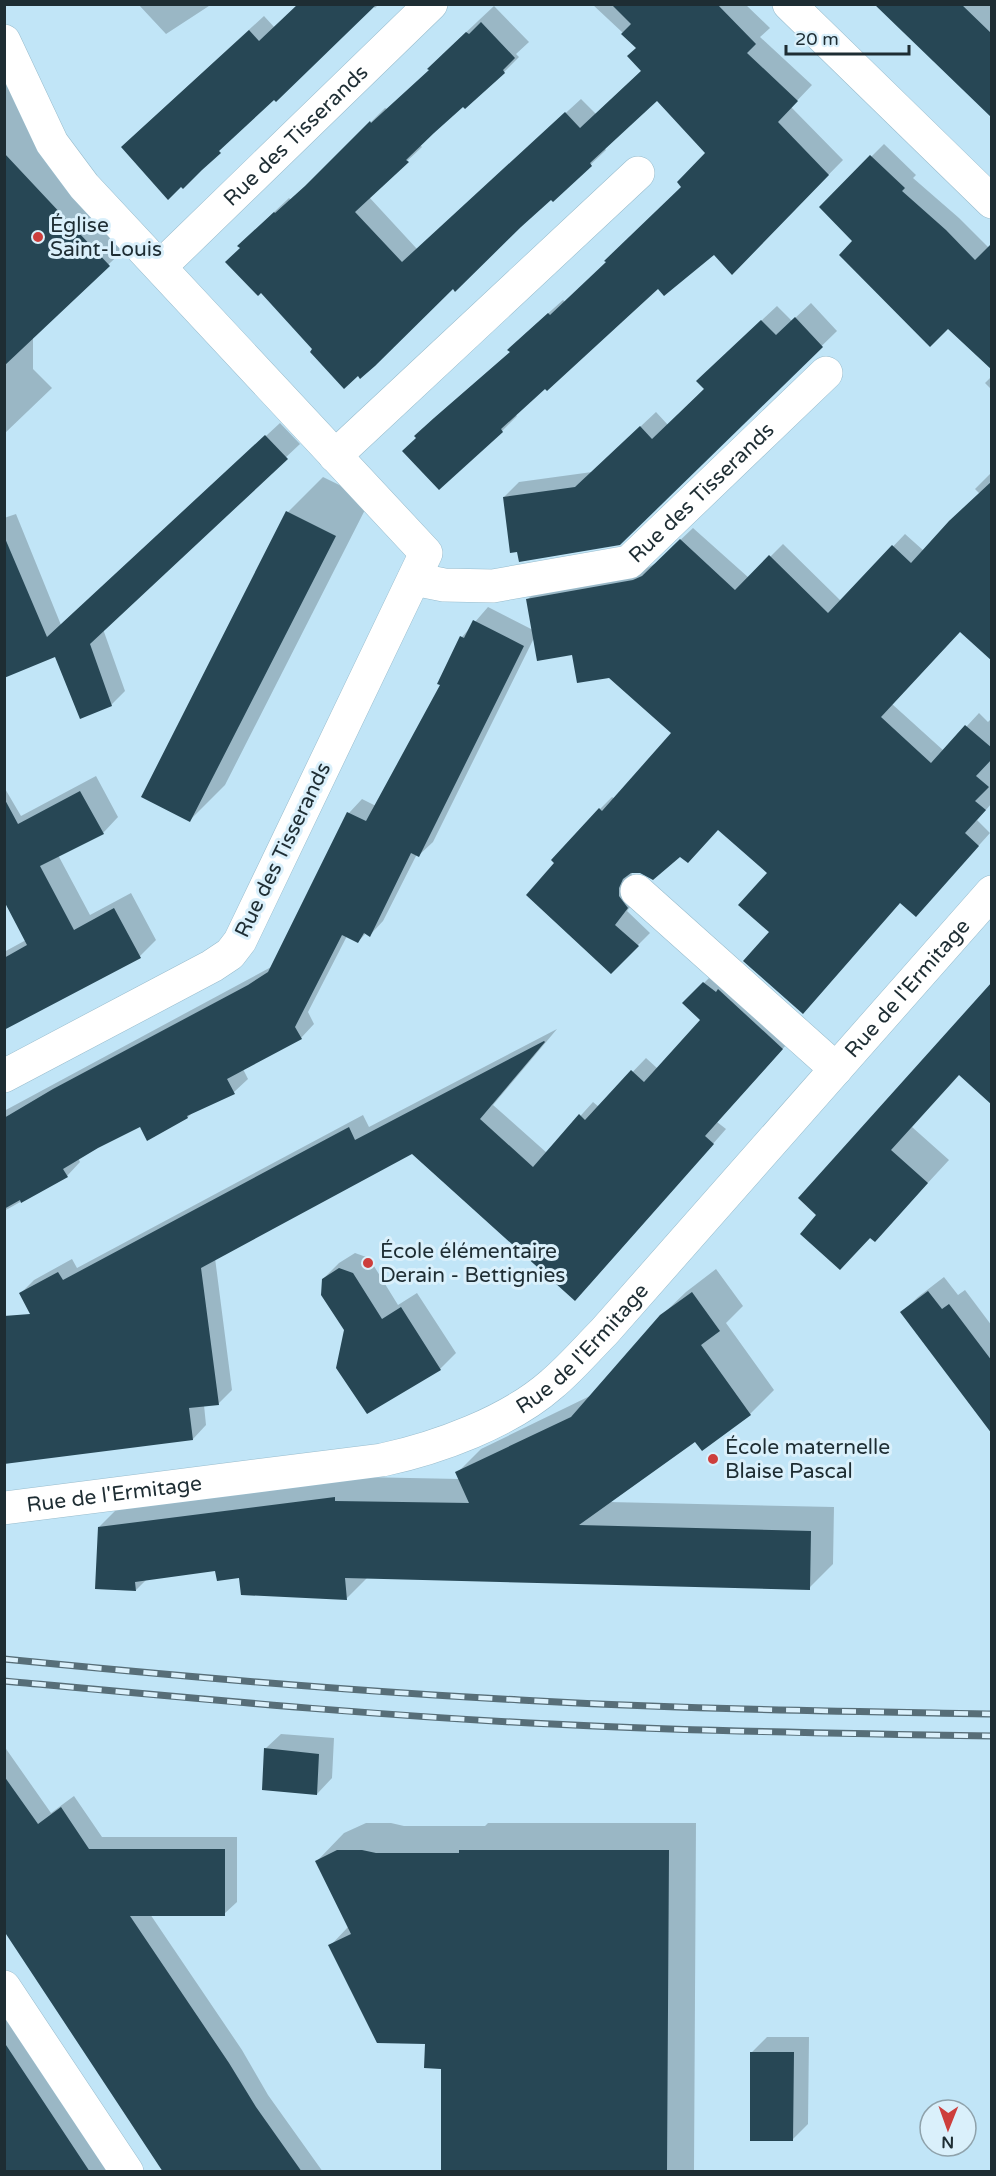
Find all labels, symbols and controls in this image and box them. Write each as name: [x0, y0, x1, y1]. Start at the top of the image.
scale bar: [786, 18, 909, 56]
text: 20 m: [795, 28, 839, 50]
street label: Rue des Tisserands: [218, 60, 373, 211]
place label: Église Saint-Louis: [50, 213, 162, 262]
marker: Église Saint-Louis: [31, 230, 45, 244]
street label: Rue des Tisserands: [624, 417, 779, 568]
street label: Rue des Tisserands: [230, 758, 336, 942]
street label: Rue de l'Ermitage: [839, 914, 975, 1063]
place label: École élémentaire Derain - Bettignies: [380, 1239, 565, 1288]
marker: École élémentaire Derain - Bettignies: [361, 1256, 375, 1270]
street label: Rue de l'Ermitage: [511, 1278, 654, 1419]
place label: École maternelle Blaise Pascal: [725, 1435, 890, 1484]
marker: École maternelle Blaise Pascal: [706, 1452, 720, 1466]
street label: Rue de l'Ermitage: [25, 1470, 203, 1518]
north arrow: [918, 2098, 978, 2158]
text: N: [941, 2132, 954, 2152]

